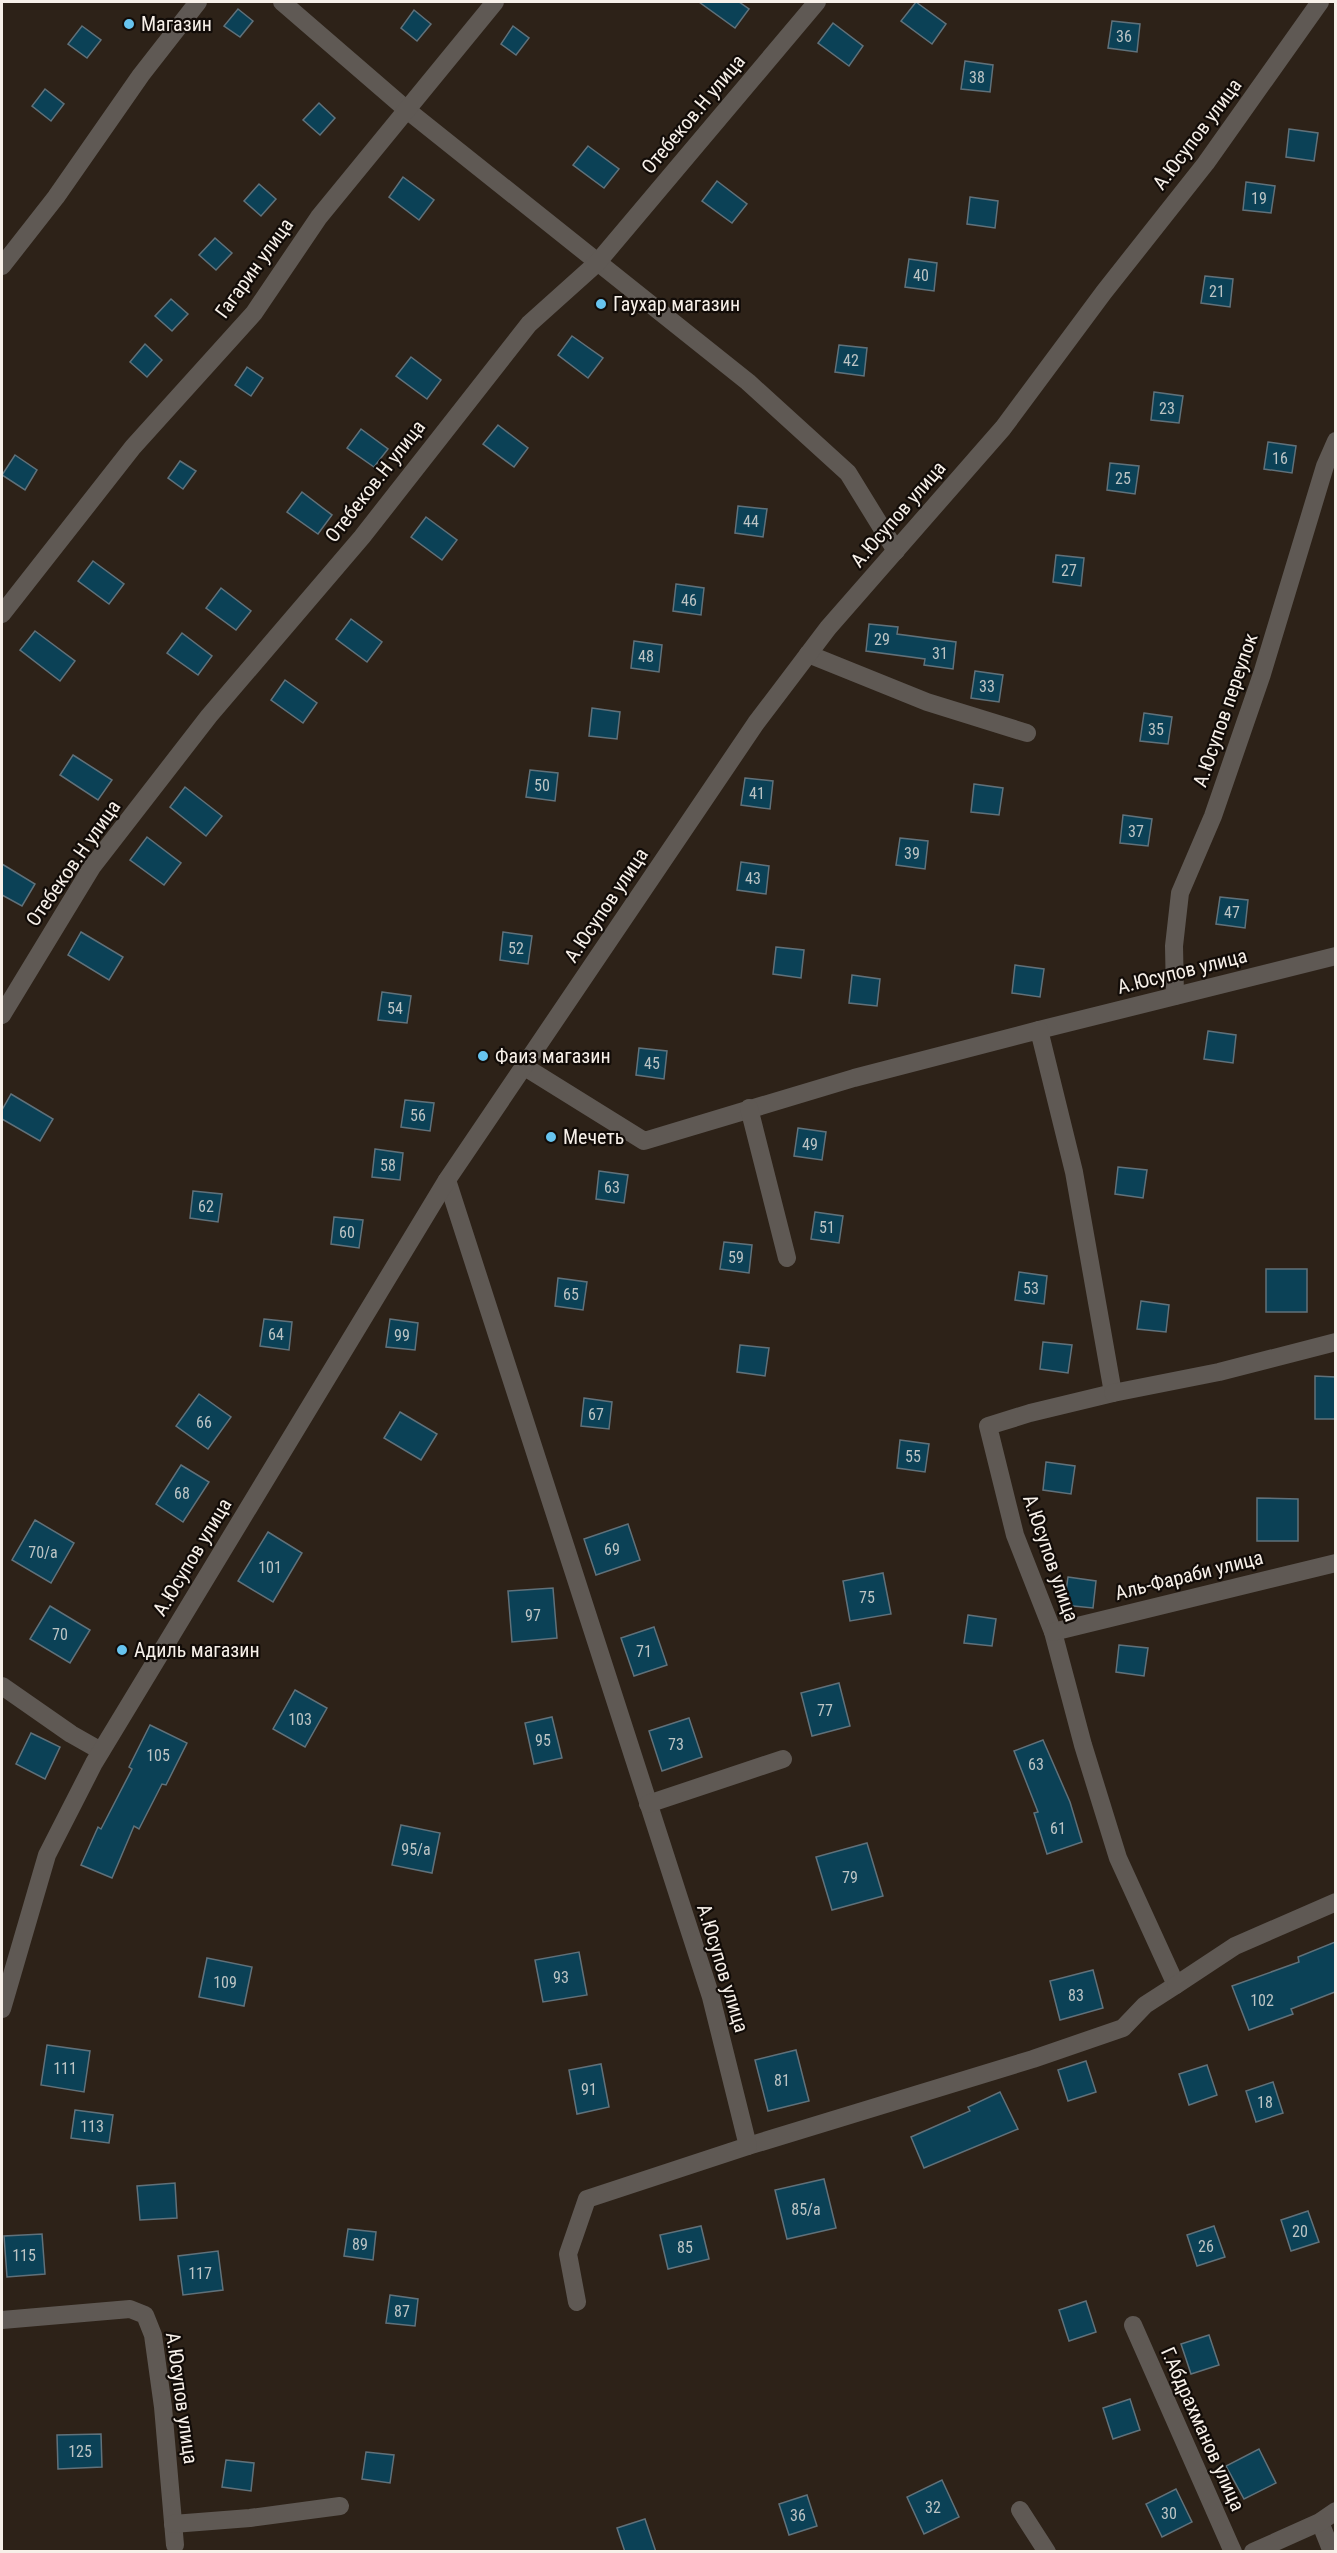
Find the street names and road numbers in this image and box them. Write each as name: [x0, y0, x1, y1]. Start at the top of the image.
street label: Отебеков.Н улица: [636, 49, 750, 179]
street label: А.Юсупов улица: [1147, 74, 1247, 194]
street label: Гагарин улица: [210, 213, 298, 323]
street label: Отебеков.Н улица: [320, 415, 430, 547]
street label: А.Юсупов улица: [845, 456, 951, 572]
street label: А.Юсупов переулок: [1187, 630, 1263, 790]
street label: Отебеков.Н улица: [21, 795, 125, 931]
street label: А.Юсупов улица: [559, 843, 653, 967]
street label: А.Юсупов улица: [1115, 943, 1249, 999]
street label: А.Юсупов улица: [1018, 1491, 1084, 1625]
street label: А.Юсупов улица: [147, 1494, 237, 1620]
street label: Аль-Фараби улица: [1112, 1545, 1266, 1605]
street label: А.Юсупов улица: [692, 1901, 754, 2035]
street label: А.Юсупов улица: [161, 2330, 203, 2466]
street label: Г.Абдрахманов улица: [1156, 2343, 1250, 2515]

